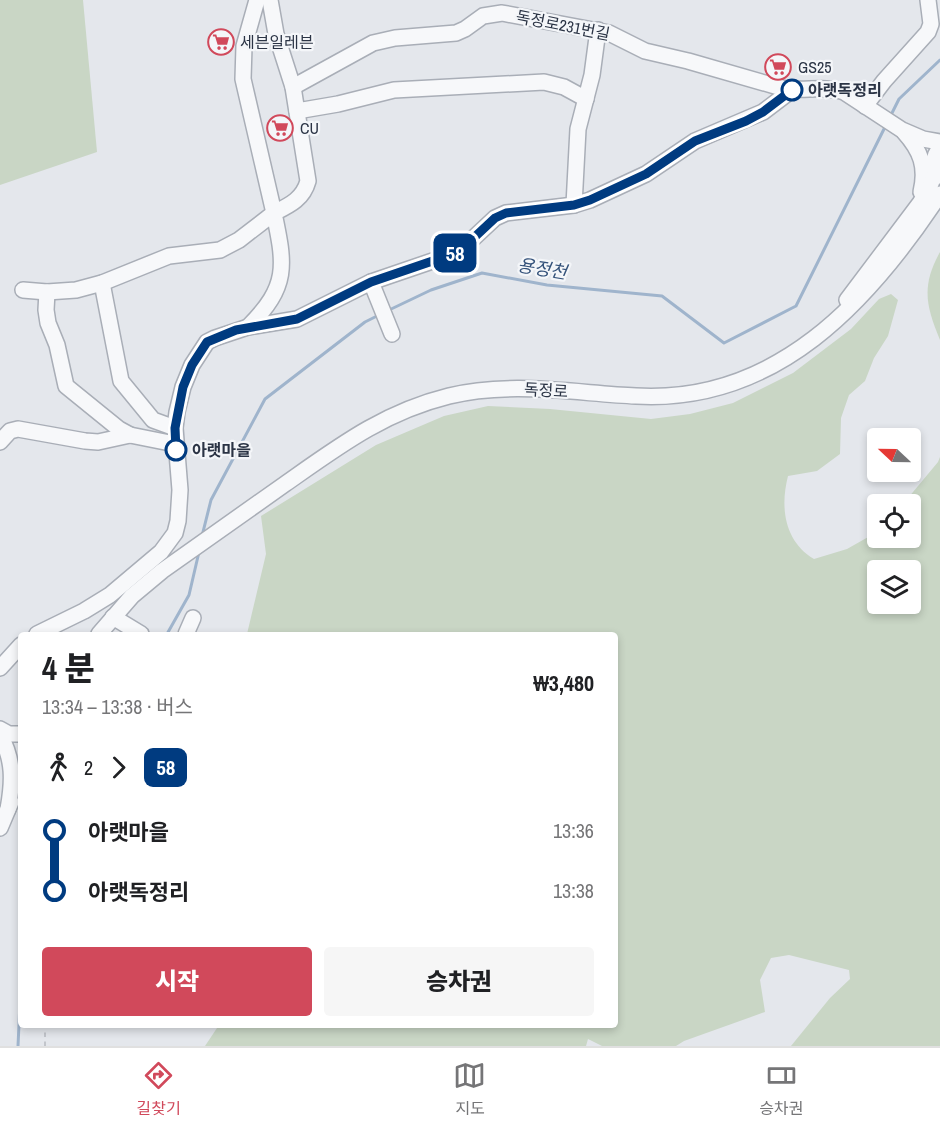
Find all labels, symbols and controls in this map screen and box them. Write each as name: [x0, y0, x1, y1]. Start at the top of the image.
street label: 독정로231번길: [514, 5, 612, 45]
supermarket icon: 세븐일레븐: [206, 27, 236, 57]
place label: 세븐일레븐: [240, 31, 314, 53]
supermarket icon: GS25: [763, 52, 793, 82]
place label: GS25: [798, 56, 832, 78]
marker: 아랫독정리: [781, 79, 803, 101]
place label: 아랫독정리: [808, 79, 882, 101]
supermarket icon: CU: [265, 113, 295, 143]
place label: CU: [300, 117, 319, 139]
line badge: 58: [428, 234, 482, 272]
text: 58: [445, 239, 465, 268]
water label: 용정천: [516, 252, 571, 285]
street label: 독정로: [523, 378, 569, 402]
north arrow: [867, 428, 921, 482]
map controls: [867, 428, 921, 614]
marker: 아랫마을: [165, 439, 187, 461]
place label: 아랫마을: [192, 439, 251, 461]
button: locate: [867, 494, 921, 548]
button: layers: [867, 560, 921, 614]
text: 4 분: [42, 646, 95, 690]
text: ₩3,480: [533, 668, 594, 698]
text: 13:34 – 13:38 · 버스: [42, 693, 193, 720]
icon: walk: [42, 751, 75, 784]
icon: forward: [102, 751, 135, 784]
text: 58: [156, 753, 175, 782]
text: 2: [84, 754, 93, 781]
text: 아랫마을: [88, 817, 169, 847]
text: 13:36: [553, 817, 594, 844]
text: 아랫독정리: [88, 877, 189, 907]
text: 13:38: [553, 877, 594, 904]
button: 시작: [42, 947, 312, 1016]
button: 승차권: [324, 947, 594, 1016]
tab: 길찾기: [136, 1059, 181, 1119]
tab: 지도: [453, 1059, 486, 1119]
tab: 승차권: [759, 1059, 804, 1119]

